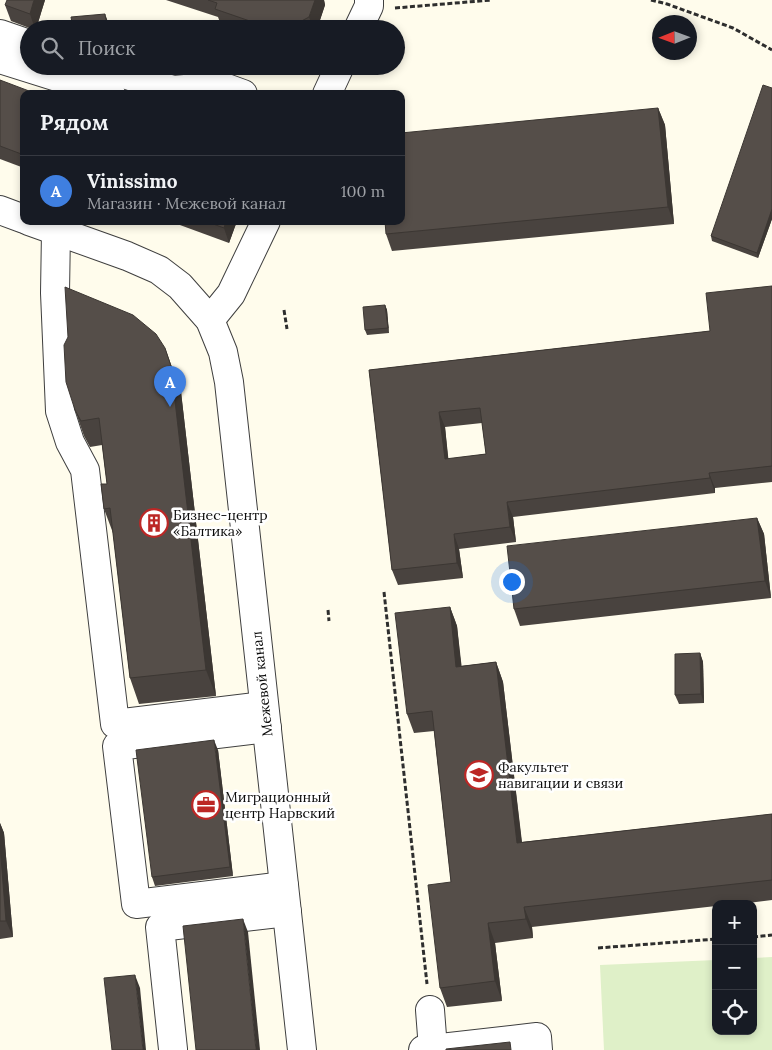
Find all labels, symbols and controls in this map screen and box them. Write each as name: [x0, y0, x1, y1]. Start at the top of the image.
north arrow: [652, 15, 697, 60]
search box: [20, 20, 405, 75]
icon: search: [38, 34, 66, 62]
text: Поиск: [78, 36, 135, 60]
text: Рядом: [40, 109, 109, 136]
text: Vinissimo: [87, 169, 177, 193]
text: A: [51, 181, 61, 201]
text: 100 m: [341, 181, 385, 201]
text: Магазин · Межевой канал: [87, 193, 286, 213]
pin: A: [154, 366, 186, 407]
place label: Бизнес-центр «Балтика»: [173, 506, 268, 540]
building icon: Бизнес-центр «Балтика»: [139, 508, 169, 538]
your location: [499, 569, 525, 595]
street label: Межевой канал: [248, 630, 276, 738]
place label: Факультет навигации и связи: [498, 758, 623, 792]
school or university icon: Факультет навигации и связи: [464, 760, 494, 790]
place label: Миграционный центр Нарвский: [225, 788, 335, 822]
office icon: Миграционный центр Нарвский: [191, 790, 221, 820]
map controls: [712, 900, 757, 1035]
button: +: [712, 900, 757, 945]
button: −: [712, 945, 757, 990]
button: locate: [712, 990, 757, 1035]

